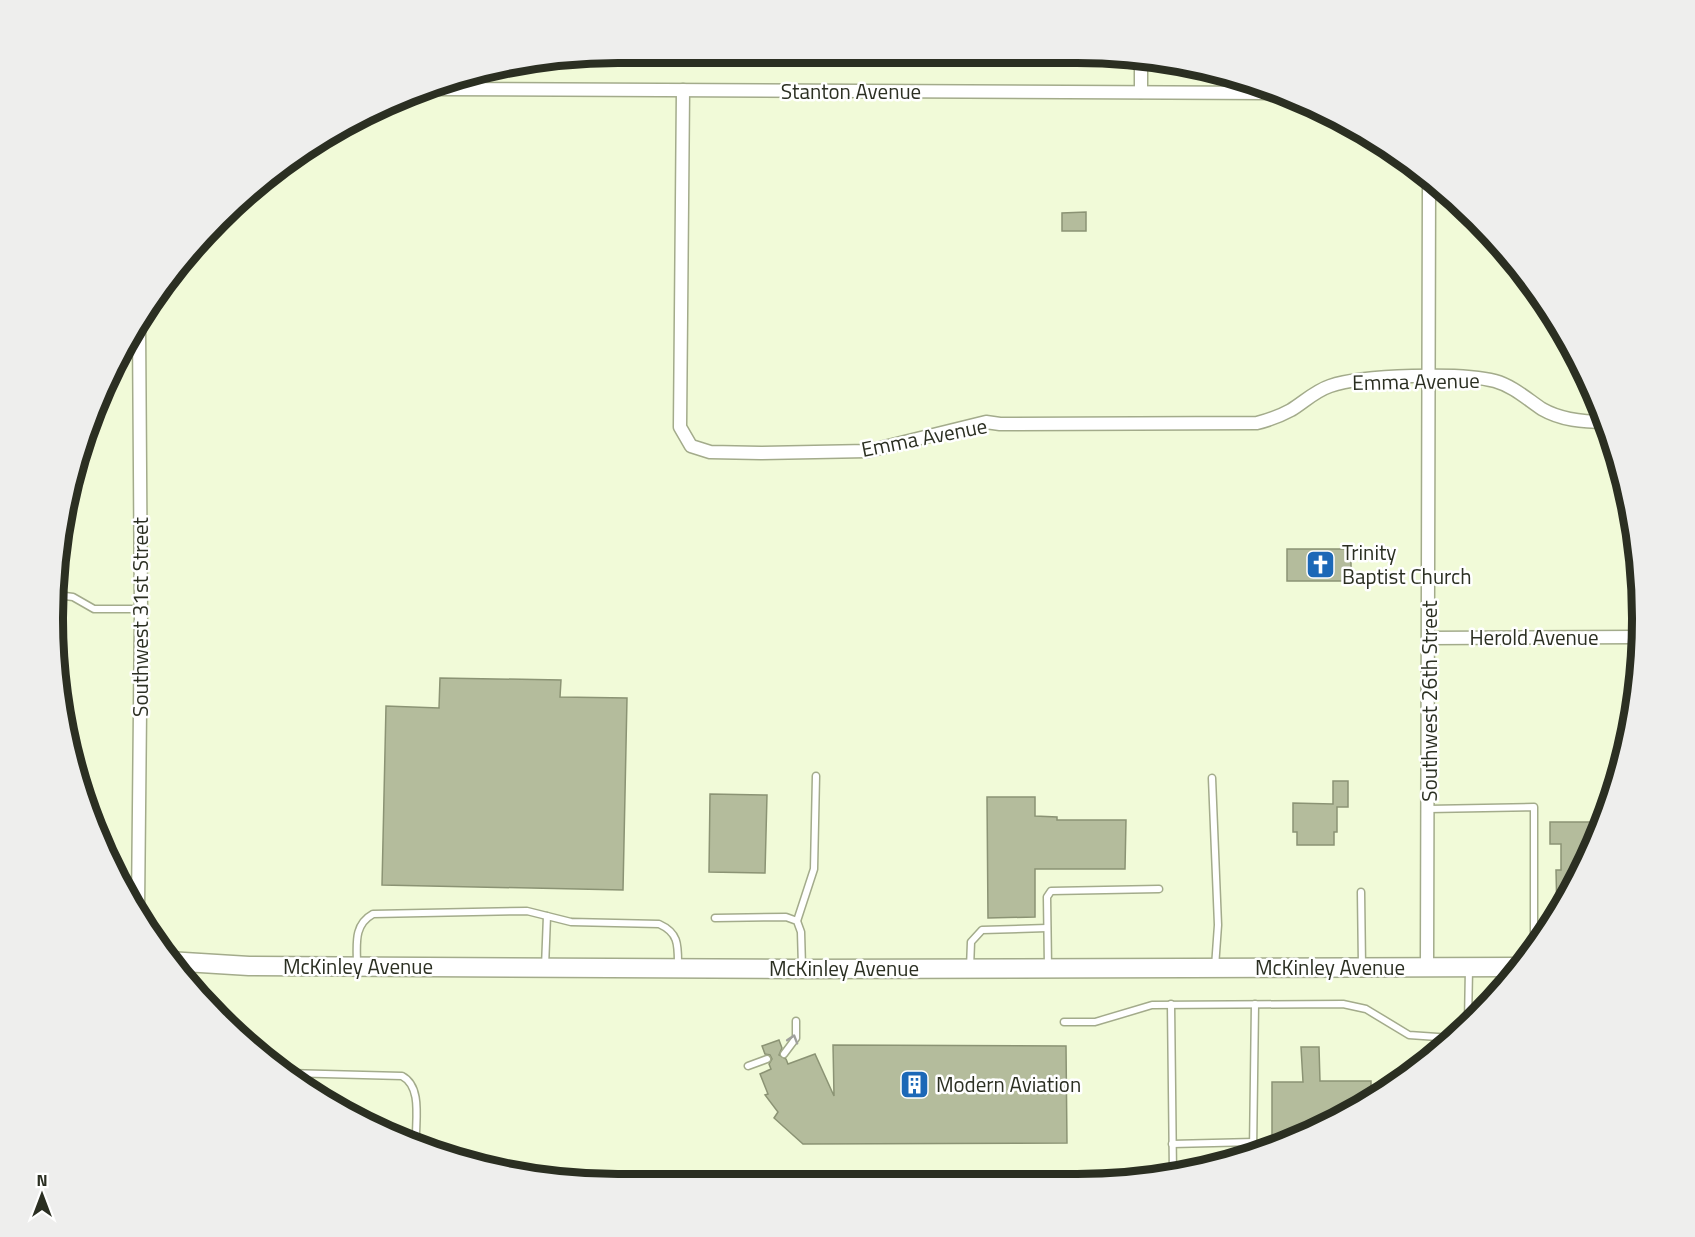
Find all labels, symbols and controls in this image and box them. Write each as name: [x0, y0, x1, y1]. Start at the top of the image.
street label: Stanton Avenue: [781, 75, 921, 107]
street label: Emma Avenue: [1352, 364, 1480, 398]
street label: Emma Avenue: [858, 409, 990, 465]
street label: Southwest 31st Street: [124, 516, 156, 717]
place label: Trinity Baptist Church: [1342, 536, 1472, 592]
church icon: Trinity Baptist Church: [1305, 548, 1337, 580]
street label: Southwest 26th Street: [1413, 600, 1445, 802]
street label: Herold Avenue: [1469, 621, 1599, 653]
street label: McKinley Avenue: [283, 950, 433, 982]
street label: McKinley Avenue: [1255, 951, 1405, 983]
street label: McKinley Avenue: [769, 952, 919, 984]
one-way arrow: [786, 1034, 798, 1045]
building icon: Modern Aviation: [899, 1068, 931, 1100]
place label: Modern Aviation: [936, 1068, 1081, 1100]
north arrow: [12, 1165, 72, 1225]
text: N: [36, 1168, 48, 1192]

